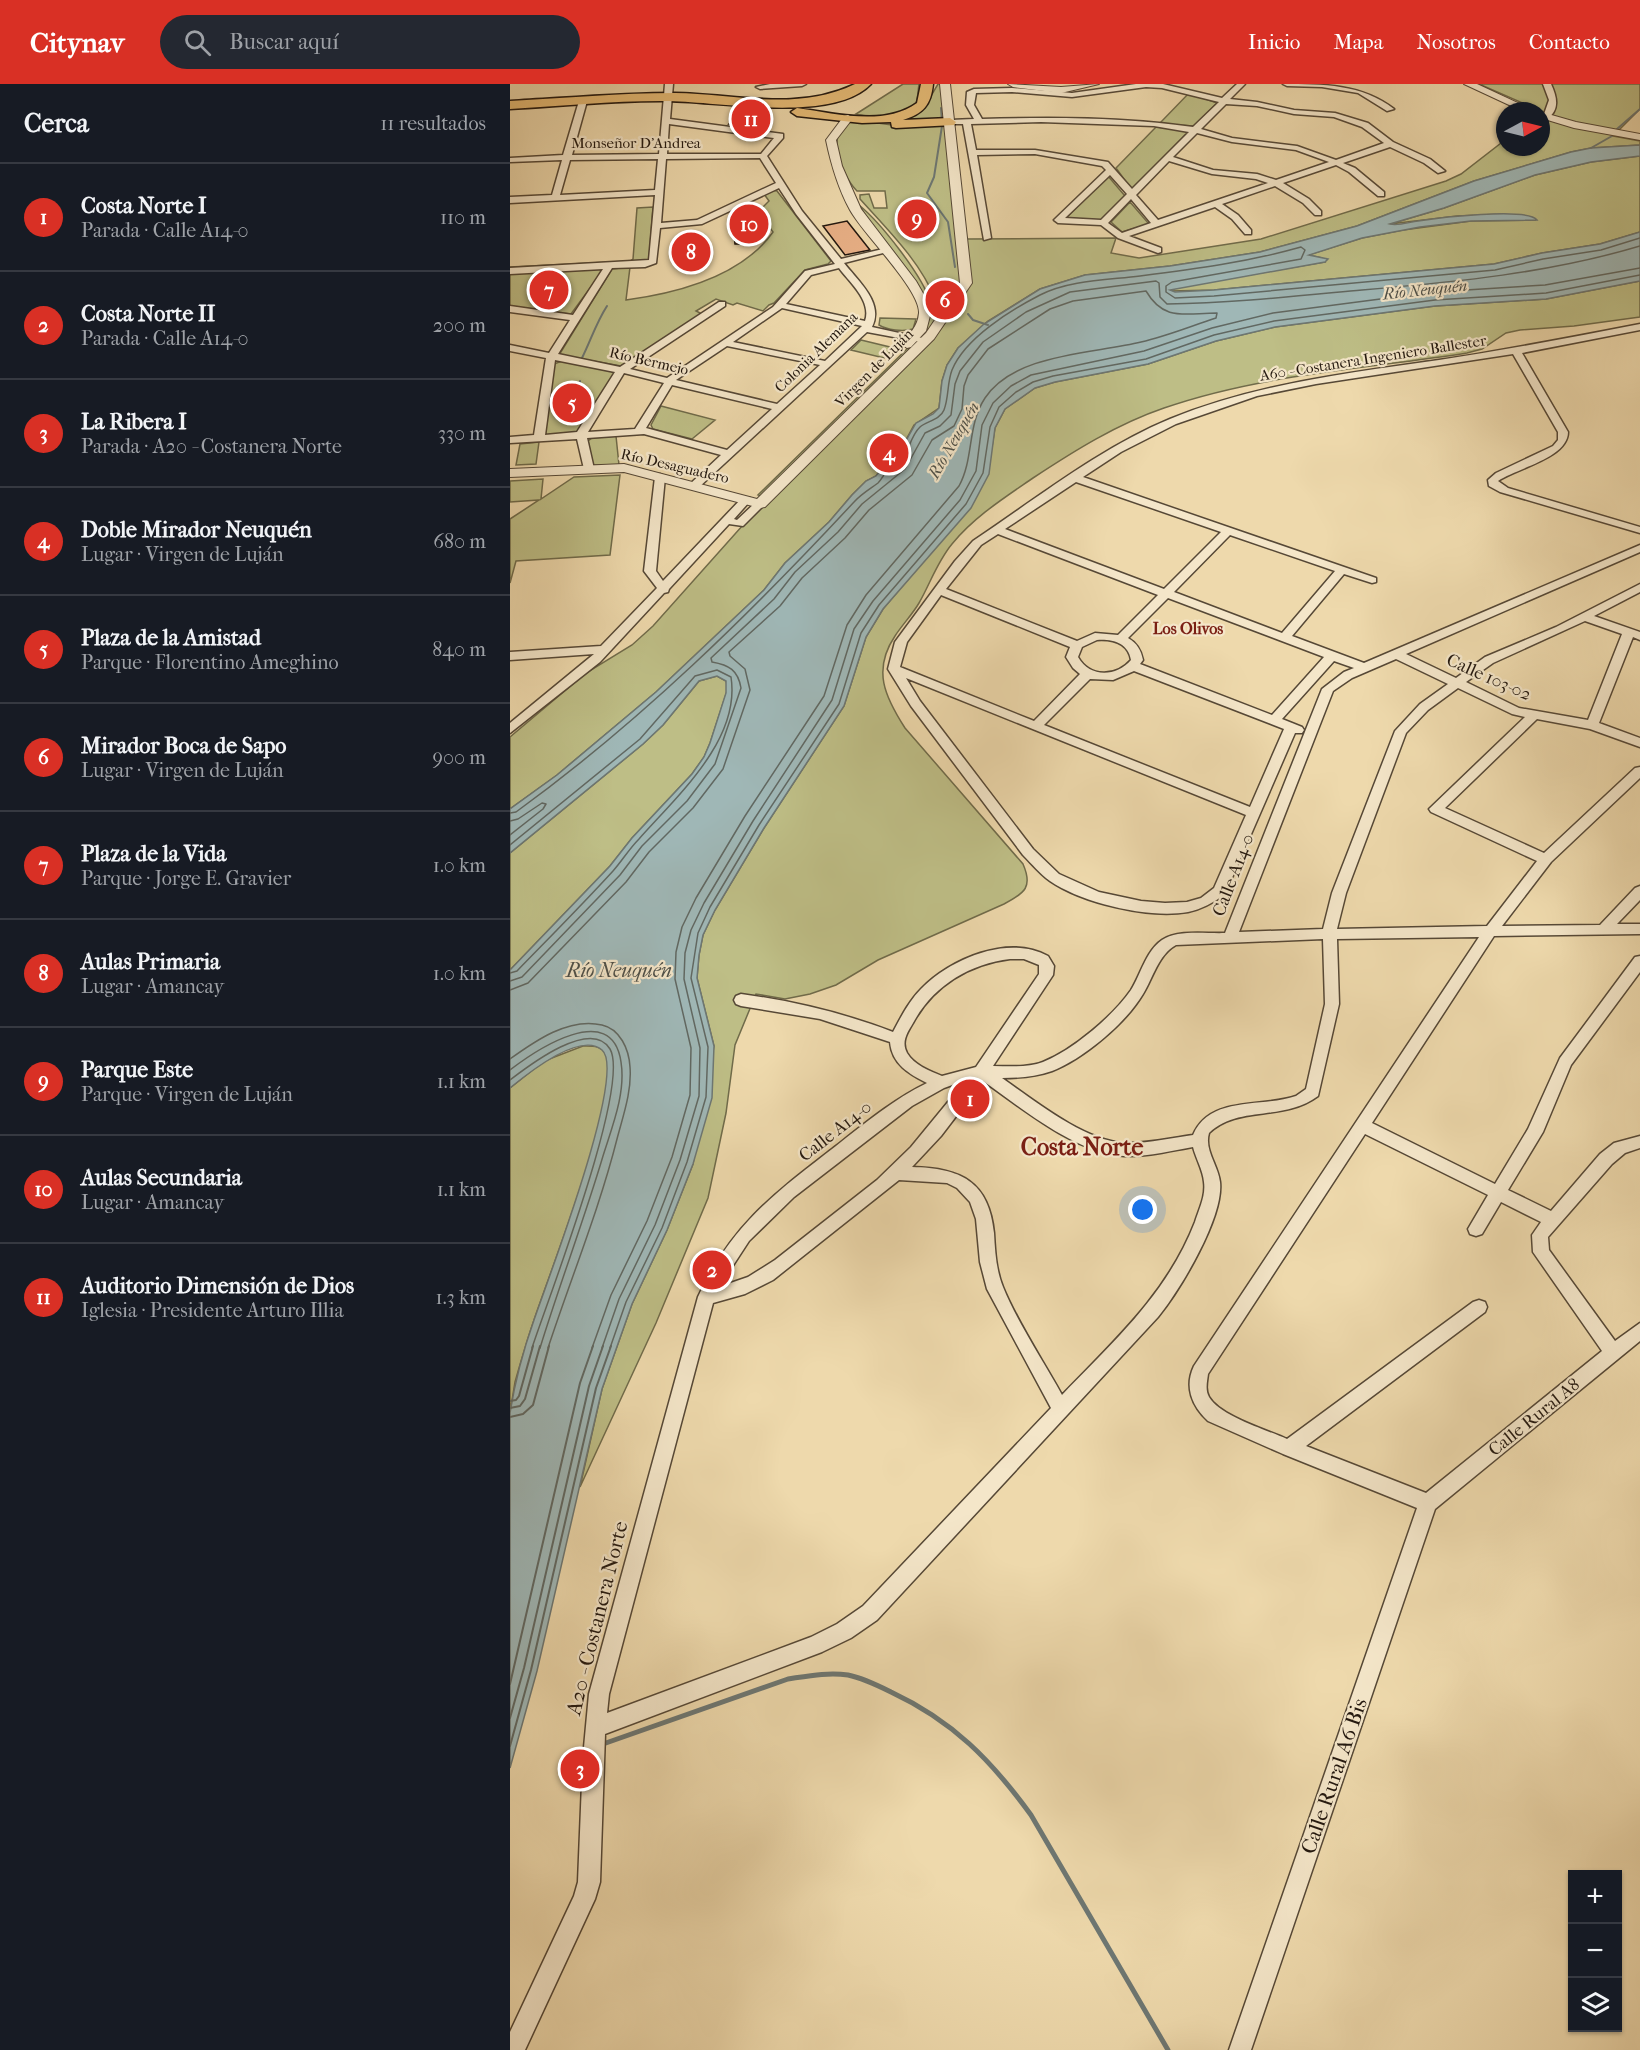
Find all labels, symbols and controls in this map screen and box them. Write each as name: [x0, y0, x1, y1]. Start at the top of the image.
search box: [160, 15, 580, 69]
text: Citynav: [30, 26, 124, 59]
icon: search: [181, 26, 214, 59]
text: Buscar aquí: [229, 29, 339, 55]
text: Inicio: [1248, 30, 1300, 54]
text: Mapa: [1333, 30, 1383, 54]
text: Nosotros: [1416, 30, 1496, 54]
text: Contacto: [1529, 30, 1610, 54]
pin: 11: [732, 96, 770, 141]
north arrow: [1496, 102, 1550, 156]
text: Cerca: [24, 108, 89, 139]
text: 11 resultados: [380, 112, 486, 135]
street label: Monseñor D'Andrea: [571, 134, 702, 152]
text: Costa Norte I: [81, 193, 207, 219]
pin: 9: [898, 196, 936, 242]
pin: 10: [730, 202, 768, 246]
text: 1: [40, 206, 47, 229]
text: 110 m: [440, 206, 486, 229]
text: Parada · Calle A14-0: [81, 219, 249, 242]
pin: 8: [672, 230, 711, 274]
pin: 7: [530, 268, 568, 312]
water label: Río Neuquén: [1381, 276, 1468, 303]
pin: 6: [926, 278, 964, 322]
text: Costa Norte II: [81, 301, 215, 327]
street label: Colonia Alemana: [771, 307, 862, 396]
text: 2: [38, 314, 49, 337]
text: 200 m: [433, 314, 486, 337]
street label: Virgen de Luján: [830, 325, 917, 412]
text: Parada · Calle A14-0: [81, 327, 249, 350]
street label: A60 - Costanera Ingeniero Ballester: [1257, 331, 1488, 385]
street label: Río Bermejo: [608, 343, 691, 379]
pin: 5: [552, 380, 592, 426]
water label: Río Neuquén: [924, 399, 983, 483]
text: La Ribera I: [81, 409, 187, 435]
text: 3: [39, 422, 48, 445]
text: 330 m: [438, 422, 486, 445]
pin: 4: [870, 430, 908, 476]
text: Parada · A20 - Costanera Norte: [81, 435, 342, 458]
street label: Río Desaguadero: [619, 445, 731, 487]
text: Doble Mirador Neuquén: [81, 517, 312, 543]
text: 4: [38, 530, 49, 553]
text: 680 m: [433, 530, 486, 553]
text: Lugar · Virgen de Luján: [81, 543, 284, 566]
district label: Los Olivos: [1153, 619, 1223, 638]
text: Plaza de la Amistad: [81, 625, 261, 651]
text: 5: [39, 638, 48, 661]
text: 840 m: [432, 638, 486, 661]
street label: Calle 103-02: [1443, 649, 1534, 705]
text: Parque · Florentino Ameghino: [81, 651, 339, 674]
text: Mirador Boca de Sapo: [81, 733, 286, 759]
text: 6: [38, 746, 49, 769]
text: 900 m: [433, 746, 486, 769]
text: Lugar · Virgen de Luján: [81, 759, 284, 782]
street label: Calle A14-0: [1208, 831, 1259, 919]
text: Plaza de la Vida: [81, 841, 226, 867]
text: 7: [39, 854, 48, 877]
text: 1.0 km: [433, 854, 486, 877]
text: Parque · Jorge E. Gravier: [81, 867, 291, 890]
text: Aulas Primaria: [81, 949, 220, 975]
water label: Río Neuquén: [564, 959, 672, 982]
text: 8: [38, 962, 49, 985]
text: 1.0 km: [433, 962, 486, 985]
text: Lugar · Amancay: [81, 975, 224, 998]
text: Parque Este: [81, 1057, 193, 1083]
text: 9: [38, 1070, 49, 1093]
text: 1.1 km: [437, 1070, 486, 1093]
pin: 1: [950, 1076, 990, 1122]
text: Parque · Virgen de Luján: [81, 1083, 293, 1106]
street label: Calle A14-0: [795, 1097, 876, 1166]
district label: Costa Norte: [1021, 1133, 1143, 1161]
text: Aulas Secundaria: [81, 1165, 242, 1191]
text: 10: [34, 1178, 53, 1201]
text: 1.1 km: [437, 1178, 486, 1201]
text: Lugar · Amancay: [81, 1191, 224, 1214]
your location: [1128, 1195, 1157, 1224]
pin: 2: [692, 1248, 732, 1292]
text: Auditorio Dimensión de Dios: [81, 1273, 354, 1299]
text: 11: [36, 1286, 51, 1309]
text: 1.3 km: [436, 1286, 486, 1309]
text: Iglesia · Presidente Arturo Illia: [81, 1299, 344, 1322]
street label: Calle Rural A8: [1484, 1374, 1584, 1461]
street label: A20 - Costanera Norte: [561, 1519, 633, 1718]
street label: Calle Rural A6 Bis: [1296, 1695, 1372, 1857]
pin: 3: [560, 1746, 600, 1792]
map controls: [1568, 1870, 1622, 2032]
button: +: [1568, 1870, 1622, 1924]
button: −: [1568, 1924, 1622, 1978]
button: layers: [1568, 1978, 1622, 2032]

